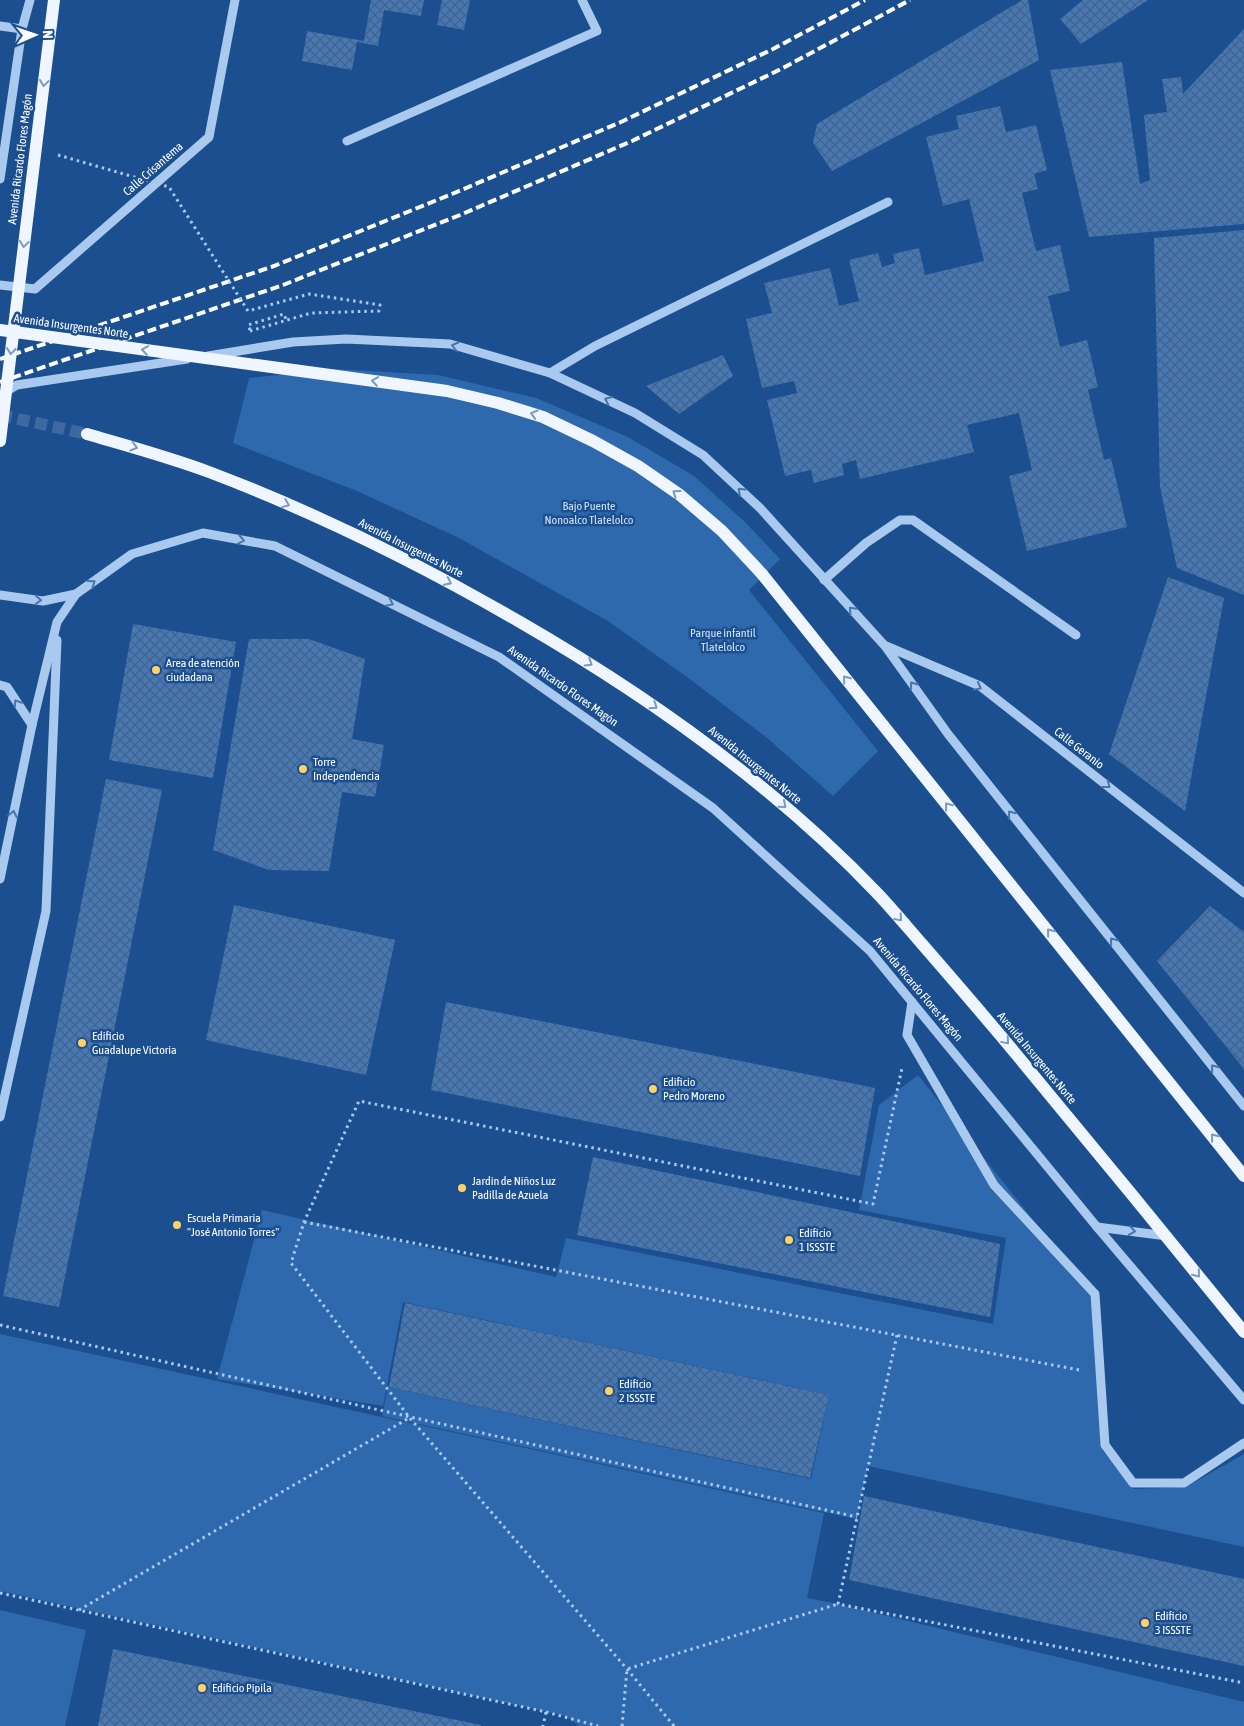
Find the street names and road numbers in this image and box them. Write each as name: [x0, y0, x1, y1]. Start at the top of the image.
street label: Avenida Ricardo Flores Magón: [5, 93, 35, 225]
street label: Calle Crisantema: [120, 139, 186, 199]
street label: Avenida Insurgentes Norte: [13, 311, 129, 341]
street label: Avenida Insurgentes Norte: [356, 516, 466, 580]
street label: Avenida Ricardo Flores Magón: [505, 643, 621, 729]
street label: Avenida Insurgentes Norte: [706, 723, 804, 807]
street label: Calle Geranio: [1051, 724, 1107, 772]
street label: Avenida Ricardo Flores Magón: [870, 934, 966, 1044]
street label: Avenida Insurgentes Norte: [995, 1009, 1079, 1107]

